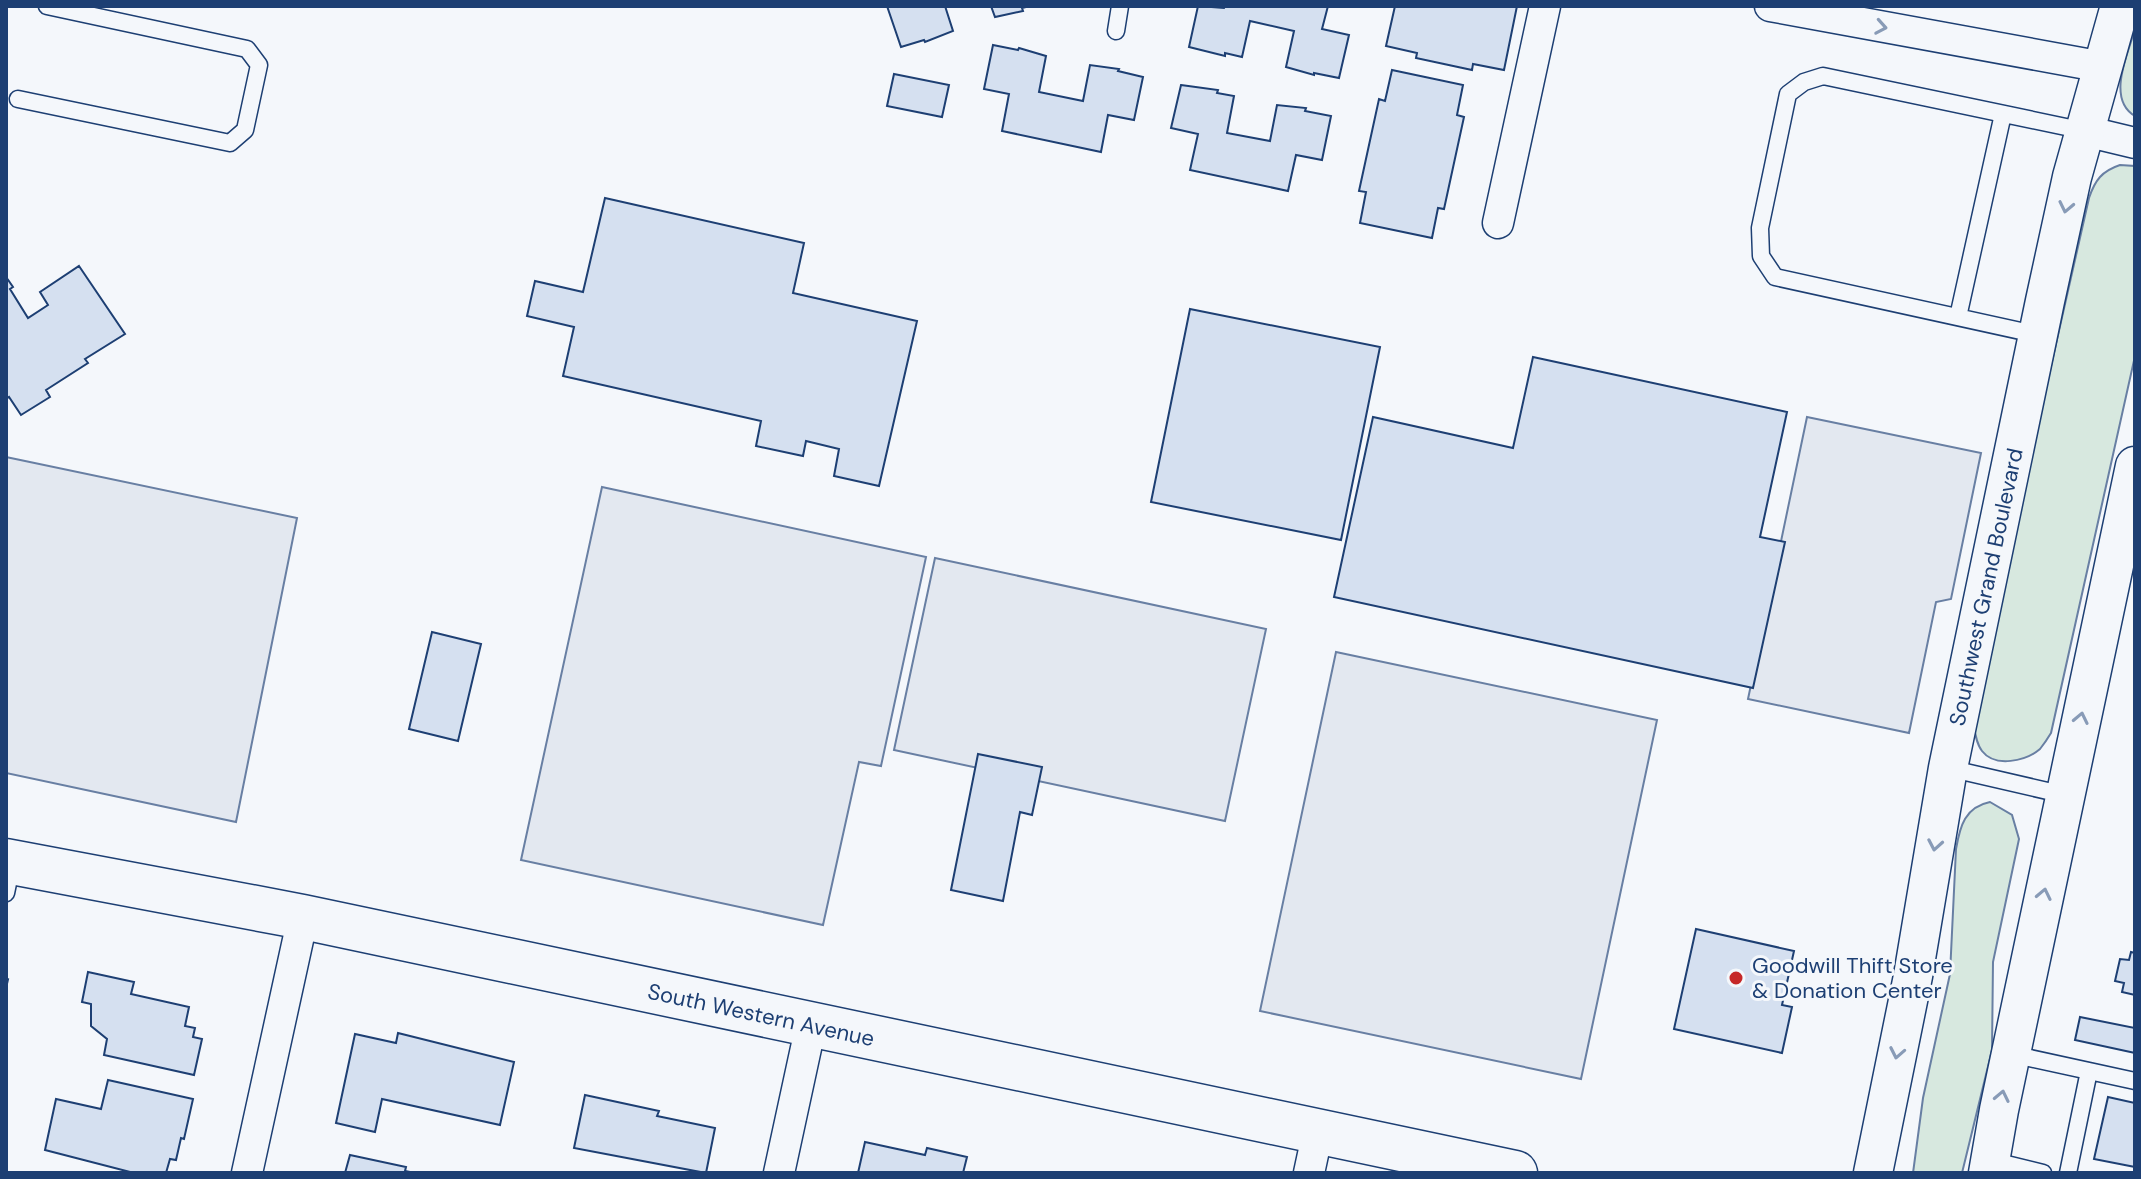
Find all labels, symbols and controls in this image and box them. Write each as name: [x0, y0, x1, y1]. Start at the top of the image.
one-way arrow: [1875, 17, 1888, 34]
one-way arrow: [2058, 200, 2075, 213]
street label: Southwest Grand Boulevard: [1942, 446, 2030, 728]
one-way arrow: [2072, 712, 2089, 726]
one-way arrow: [1927, 838, 1944, 852]
one-way arrow: [2035, 887, 2052, 901]
place label: Goodwill Thift Store & Donation Center: [1752, 951, 1953, 1005]
marker: Goodwill Thift Store & Donation Center: [1727, 969, 1745, 987]
street label: South Western Avenue: [645, 977, 877, 1053]
one-way arrow: [1890, 1046, 1907, 1059]
one-way arrow: [1993, 1090, 2010, 1103]

